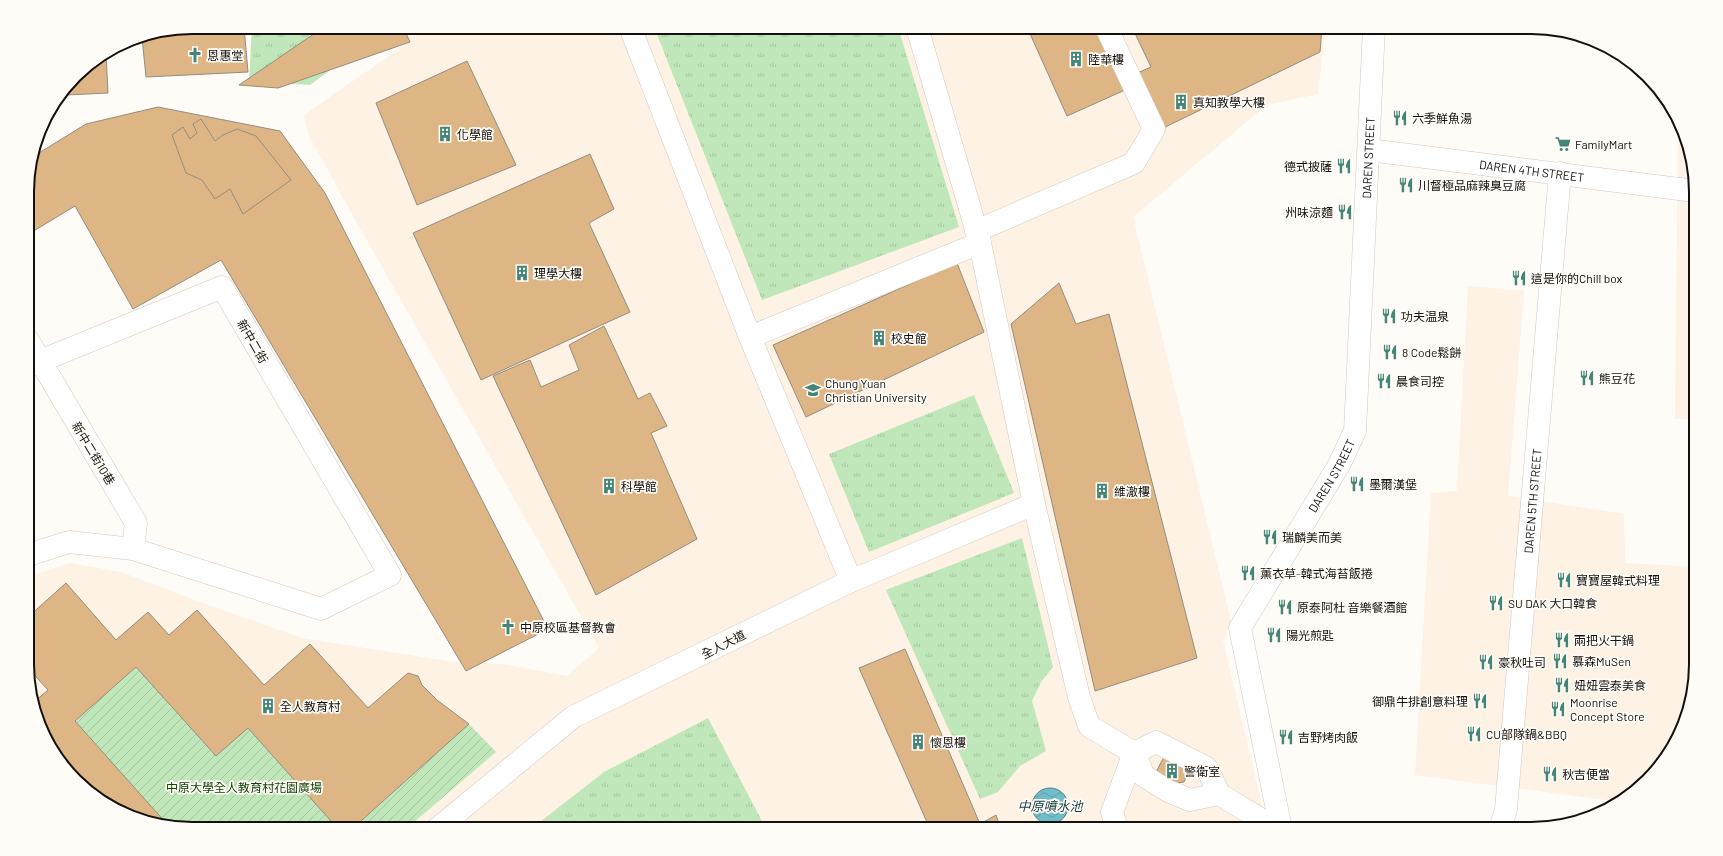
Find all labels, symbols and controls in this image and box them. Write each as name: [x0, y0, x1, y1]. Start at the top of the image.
church icon: 恩惠堂: [186, 46, 204, 64]
place label: 恩惠堂: [207, 48, 243, 62]
building icon: 陸華樓: [1067, 50, 1085, 68]
place label: 陸華樓: [1088, 52, 1124, 66]
building icon: 真知教學大樓: [1172, 93, 1190, 111]
place label: 真知教學大樓: [1193, 95, 1265, 109]
restaurant icon: 六季鮮魚湯: [1391, 109, 1409, 127]
place label: 六季鮮魚湯: [1412, 111, 1472, 125]
street label: DAREN STREET: [1359, 116, 1377, 199]
building icon: 化學館: [436, 125, 454, 143]
place label: 化學館: [457, 127, 493, 141]
supermarket icon: FamilyMart: [1554, 135, 1572, 153]
place label: FamilyMart: [1575, 137, 1632, 151]
restaurant icon: 德式披薩: [1335, 157, 1353, 175]
street label: DAREN 4TH STREET: [1478, 157, 1585, 184]
place label: 德式披薩: [1284, 159, 1332, 173]
restaurant icon: 川督極品麻辣臭豆腐: [1397, 176, 1415, 194]
place label: 川督極品麻辣臭豆腐: [1418, 178, 1526, 192]
restaurant icon: 州味涼麵: [1336, 203, 1354, 221]
place label: 州味涼麵: [1285, 205, 1333, 219]
building icon: 理學大樓: [513, 264, 531, 282]
place label: 理學大樓: [534, 266, 582, 280]
restaurant icon: 這是你的Chill box: [1510, 269, 1528, 287]
place label: 這是你的Chill box: [1531, 271, 1623, 285]
restaurant icon: 功夫温泉: [1380, 307, 1398, 325]
place label: 功夫温泉: [1401, 309, 1449, 323]
street label: 新中二街: [235, 317, 271, 365]
building icon: 校史館: [870, 329, 888, 347]
place label: 校史館: [891, 331, 927, 345]
restaurant icon: 8 Code鬆餅: [1381, 343, 1399, 361]
place label: 8 Code鬆餅: [1402, 345, 1461, 359]
restaurant icon: 熊豆花: [1578, 369, 1596, 387]
place label: 熊豆花: [1599, 371, 1635, 385]
restaurant icon: 晨食司控: [1375, 372, 1393, 390]
place label: 晨食司控: [1396, 374, 1444, 388]
place label: Chung Yuan Christian University: [825, 376, 927, 404]
school or university icon: Chung Yuan Christian University: [804, 381, 822, 399]
street label: 新中二街10巷: [70, 419, 118, 487]
street label: DAREN STREET: [1305, 436, 1357, 515]
street label: DAREN 5TH STREET: [1521, 448, 1544, 554]
restaurant icon: 墨爾漢堡: [1348, 475, 1366, 493]
building icon: 科學館: [600, 477, 618, 495]
place label: 墨爾漢堡: [1369, 477, 1417, 491]
place label: 科學館: [621, 479, 657, 493]
building icon: 維澈樓: [1093, 482, 1111, 500]
place label: 維澈樓: [1114, 484, 1150, 498]
restaurant icon: 瑞麟美而美: [1261, 528, 1279, 546]
place label: 瑞麟美而美: [1282, 530, 1342, 544]
restaurant icon: 薰衣草-韓式海苔飯捲: [1239, 564, 1257, 582]
place label: 薰衣草-韓式海苔飯捲: [1260, 566, 1373, 580]
restaurant icon: 寶寶屋韓式料理: [1555, 571, 1573, 589]
place label: 寶寶屋韓式料理: [1576, 573, 1660, 587]
restaurant icon: SU DAK 大口韓食: [1487, 594, 1505, 612]
place label: SU DAK 大口韓食: [1508, 596, 1597, 610]
restaurant icon: 原泰阿杜 音樂餐酒館: [1276, 598, 1294, 616]
place label: 原泰阿杜 音樂餐酒館: [1297, 600, 1407, 614]
church icon: 中原校區基督教會: [499, 618, 517, 636]
place label: 中原校區基督教會: [520, 620, 616, 634]
restaurant icon: 陽光煎匙: [1265, 626, 1283, 644]
street label: 全人大道: [698, 627, 748, 661]
place label: 陽光煎匙: [1286, 628, 1334, 642]
restaurant icon: 兩把火干鍋: [1553, 631, 1571, 649]
place label: 兩把火干鍋: [1574, 633, 1634, 647]
restaurant icon: 慕森MuSen: [1551, 652, 1569, 670]
restaurant icon: 豪秋吐司: [1477, 653, 1495, 671]
place label: 慕森MuSen: [1572, 654, 1631, 668]
place label: 豪秋吐司: [1498, 655, 1546, 669]
restaurant icon: 妞妞雲泰美食: [1553, 676, 1571, 694]
place label: 妞妞雲泰美食: [1574, 678, 1646, 692]
restaurant icon: 御鼎牛排創意料理: [1471, 692, 1489, 710]
place label: 御鼎牛排創意料理: [1372, 694, 1468, 708]
place label: Moonrise Concept Store: [1570, 695, 1645, 723]
building icon: 全人教育村: [259, 697, 277, 715]
place label: 全人教育村: [280, 699, 341, 713]
restaurant icon: Moonrise Concept Store: [1549, 700, 1567, 718]
restaurant icon: CU部隊鍋&BBQ: [1465, 725, 1483, 743]
place label: CU部隊鍋&BBQ: [1486, 727, 1567, 741]
restaurant icon: 吉野烤肉飯: [1277, 728, 1295, 746]
place label: 吉野烤肉飯: [1298, 730, 1358, 744]
building icon: 懷恩樓: [909, 733, 927, 751]
place label: 懷恩樓: [930, 735, 966, 749]
building icon: 警衛室: [1163, 762, 1181, 780]
place label: 警衛室: [1184, 764, 1220, 778]
restaurant icon: 秋吉便當: [1541, 765, 1559, 783]
place label: 秋吉便當: [1562, 767, 1610, 781]
park label: 中原大學全人教育村花園廣場: [166, 780, 322, 794]
water label: 中原噴水池: [1017, 798, 1084, 814]

